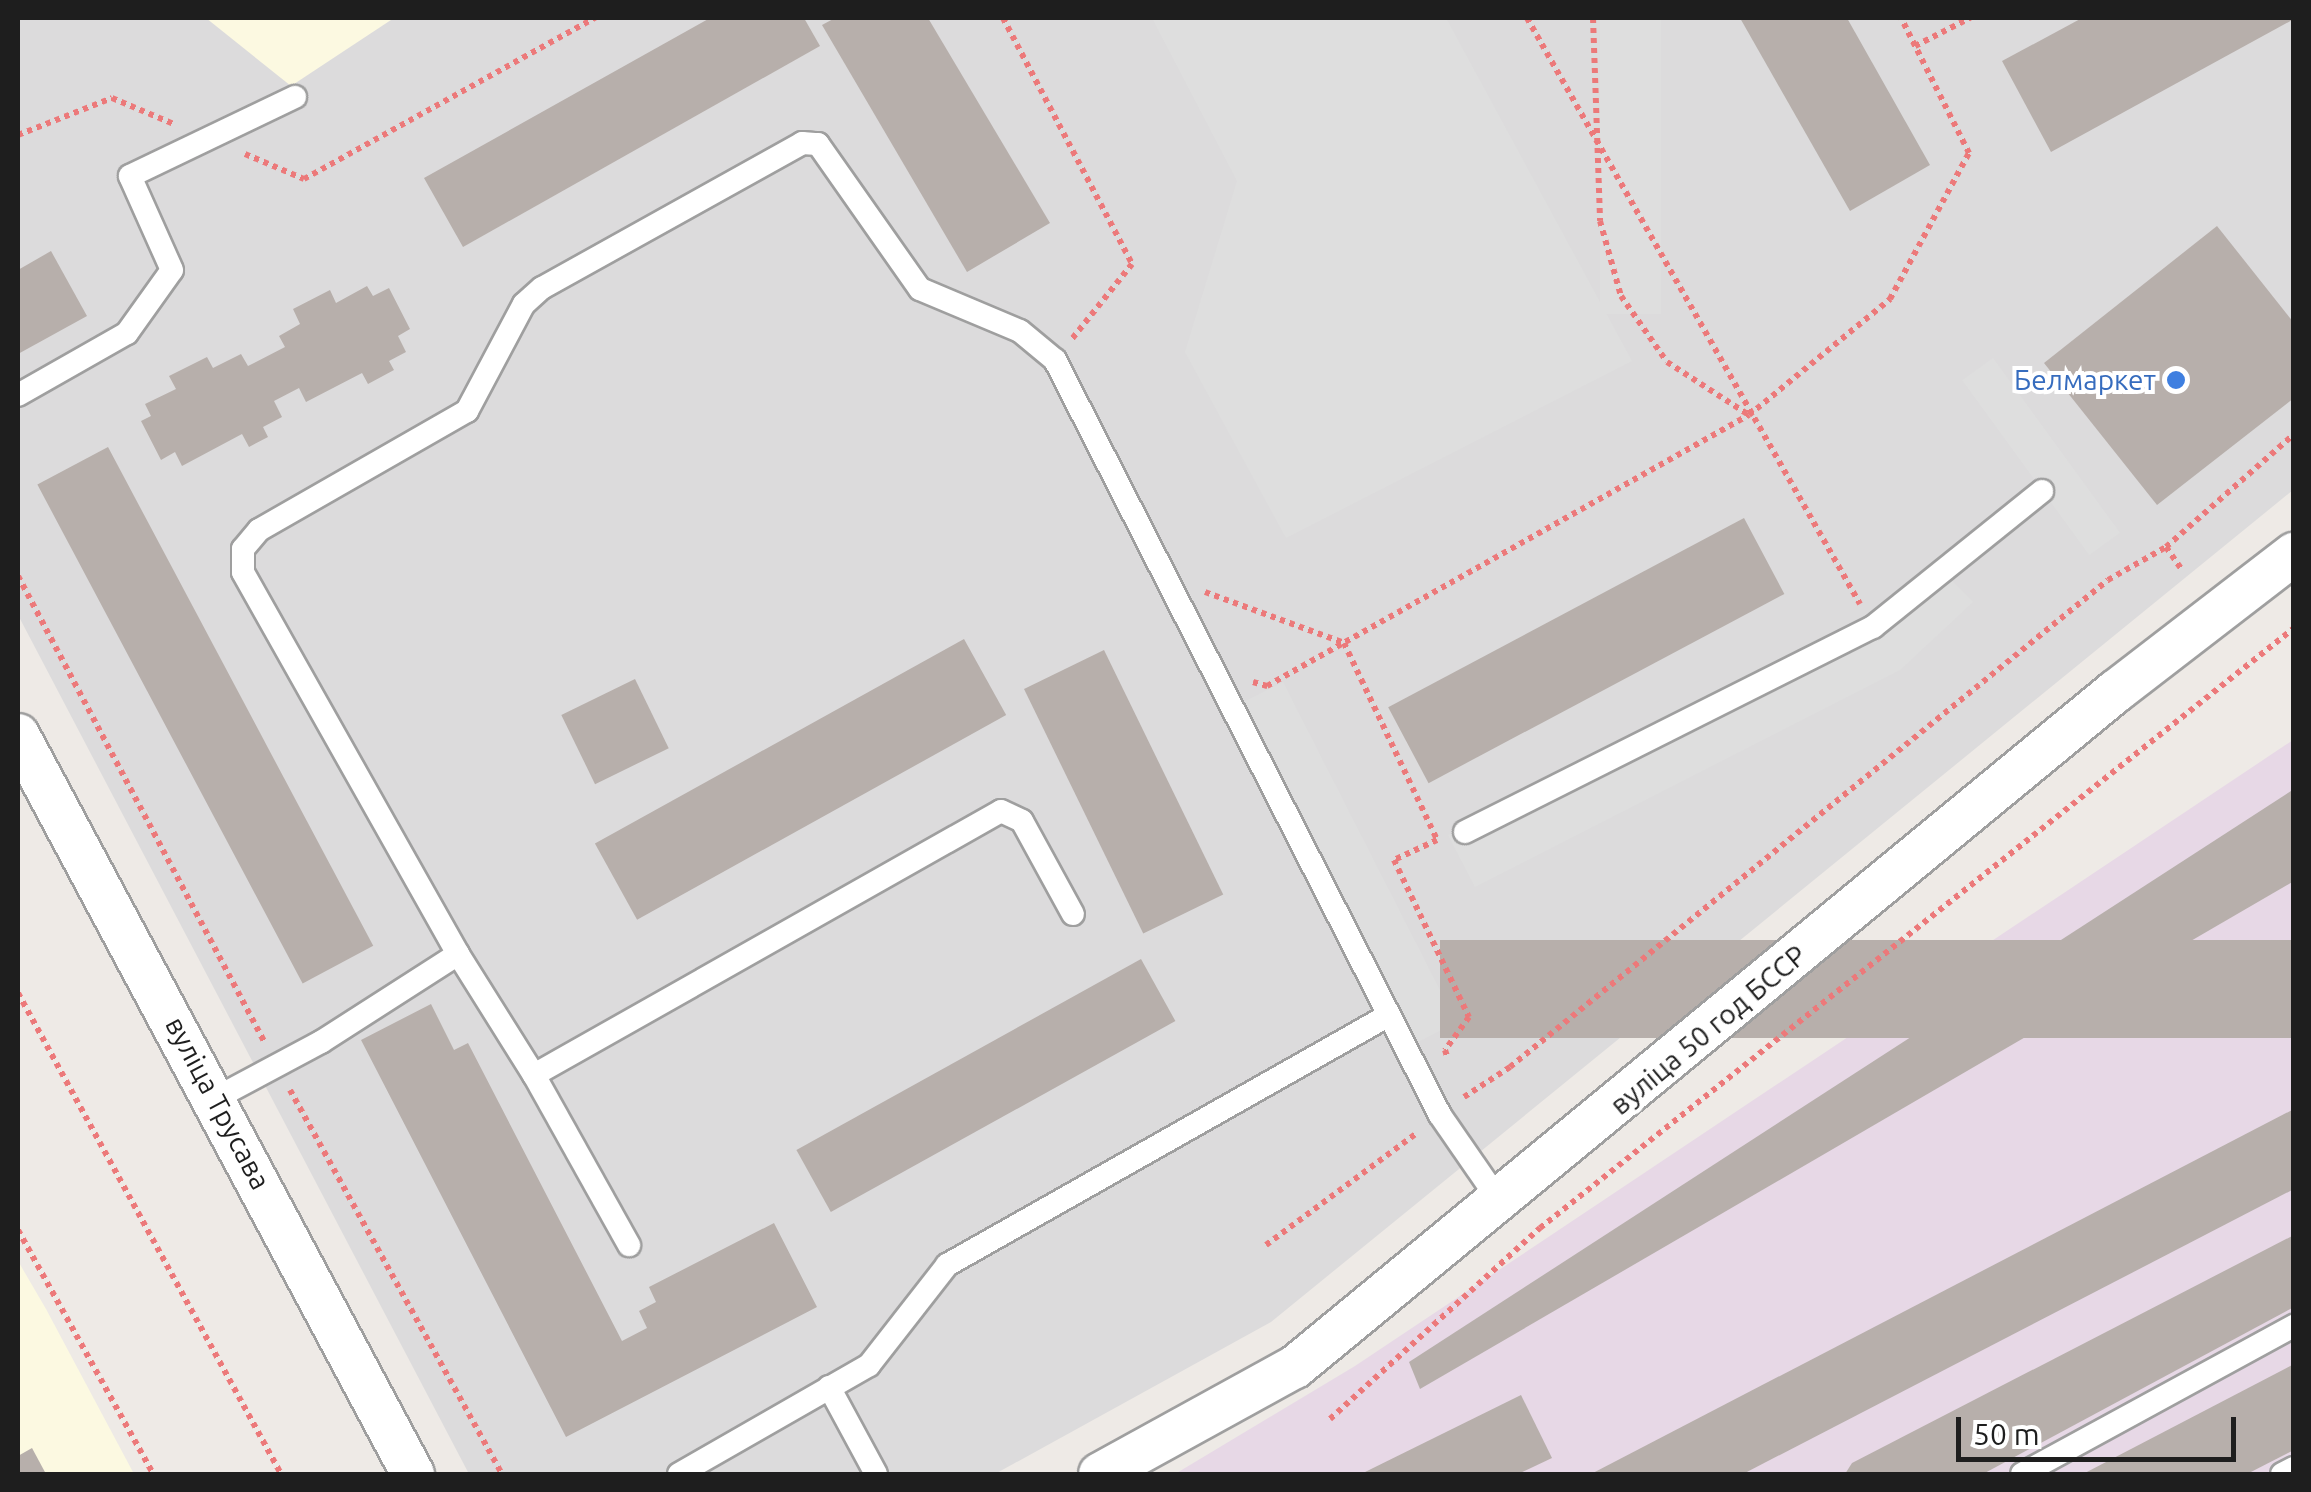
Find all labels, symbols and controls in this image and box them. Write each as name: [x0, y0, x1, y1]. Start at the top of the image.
place label: Белмаркет: [2014, 363, 2156, 397]
marker: Белмаркет: [2165, 369, 2187, 391]
street label: вуліца 50 год БССР: [1603, 938, 1813, 1122]
street label: вуліца Трусава: [158, 1011, 278, 1195]
scale bar: [1961, 1397, 2241, 1459]
text: 50 m: [1973, 1417, 2040, 1451]

